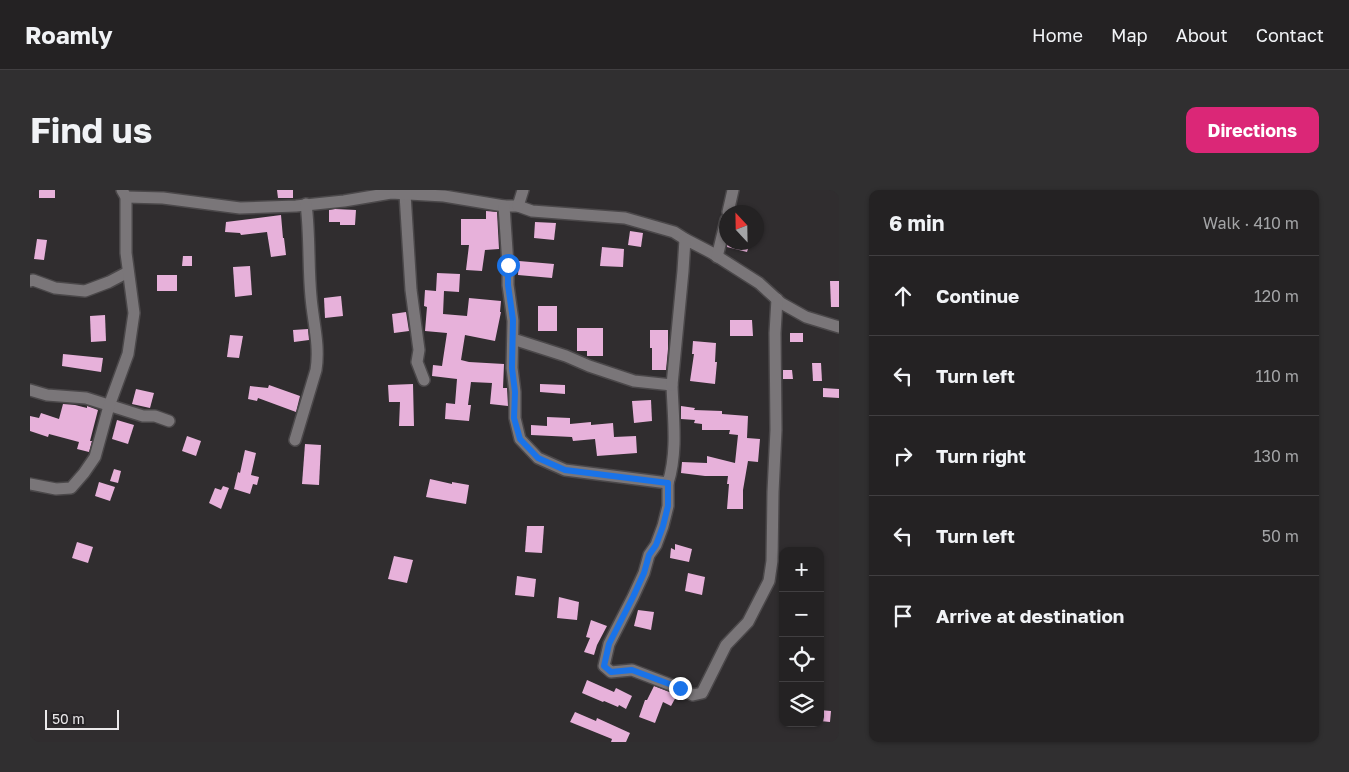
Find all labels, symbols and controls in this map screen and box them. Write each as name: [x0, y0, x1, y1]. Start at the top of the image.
text: Roamly: [25, 20, 113, 49]
text: Home: [1032, 24, 1083, 46]
text: Map: [1111, 24, 1148, 46]
text: About: [1176, 24, 1228, 46]
text: Contact: [1256, 24, 1324, 46]
button: Directions: [1186, 107, 1319, 153]
text: Find us: [30, 109, 152, 151]
north arrow: [719, 205, 764, 250]
text: 6 min: [889, 210, 944, 236]
text: Walk · 410 m: [1203, 213, 1299, 233]
route start: [497, 254, 520, 277]
icon: ahead: [889, 282, 917, 310]
text: Continue: [936, 284, 1019, 307]
text: 120 m: [1254, 286, 1299, 306]
icon: left: [889, 362, 917, 390]
text: Turn left: [936, 364, 1015, 387]
text: 110 m: [1255, 366, 1299, 386]
icon: right: [889, 442, 917, 470]
text: Turn right: [936, 444, 1026, 467]
text: 130 m: [1254, 446, 1299, 466]
icon: left: [889, 522, 917, 550]
text: Turn left: [936, 524, 1015, 547]
text: 50 m: [1262, 526, 1299, 546]
map controls: [779, 547, 824, 727]
button: +: [779, 547, 824, 592]
button: −: [779, 592, 824, 637]
icon: arrive: [889, 602, 917, 630]
text: Arrive at destination: [936, 604, 1124, 627]
button: locate: [779, 637, 824, 682]
route end: [669, 677, 692, 700]
button: layers: [779, 682, 824, 727]
scale bar: [45, 707, 119, 730]
text: 50 m: [52, 710, 85, 727]

